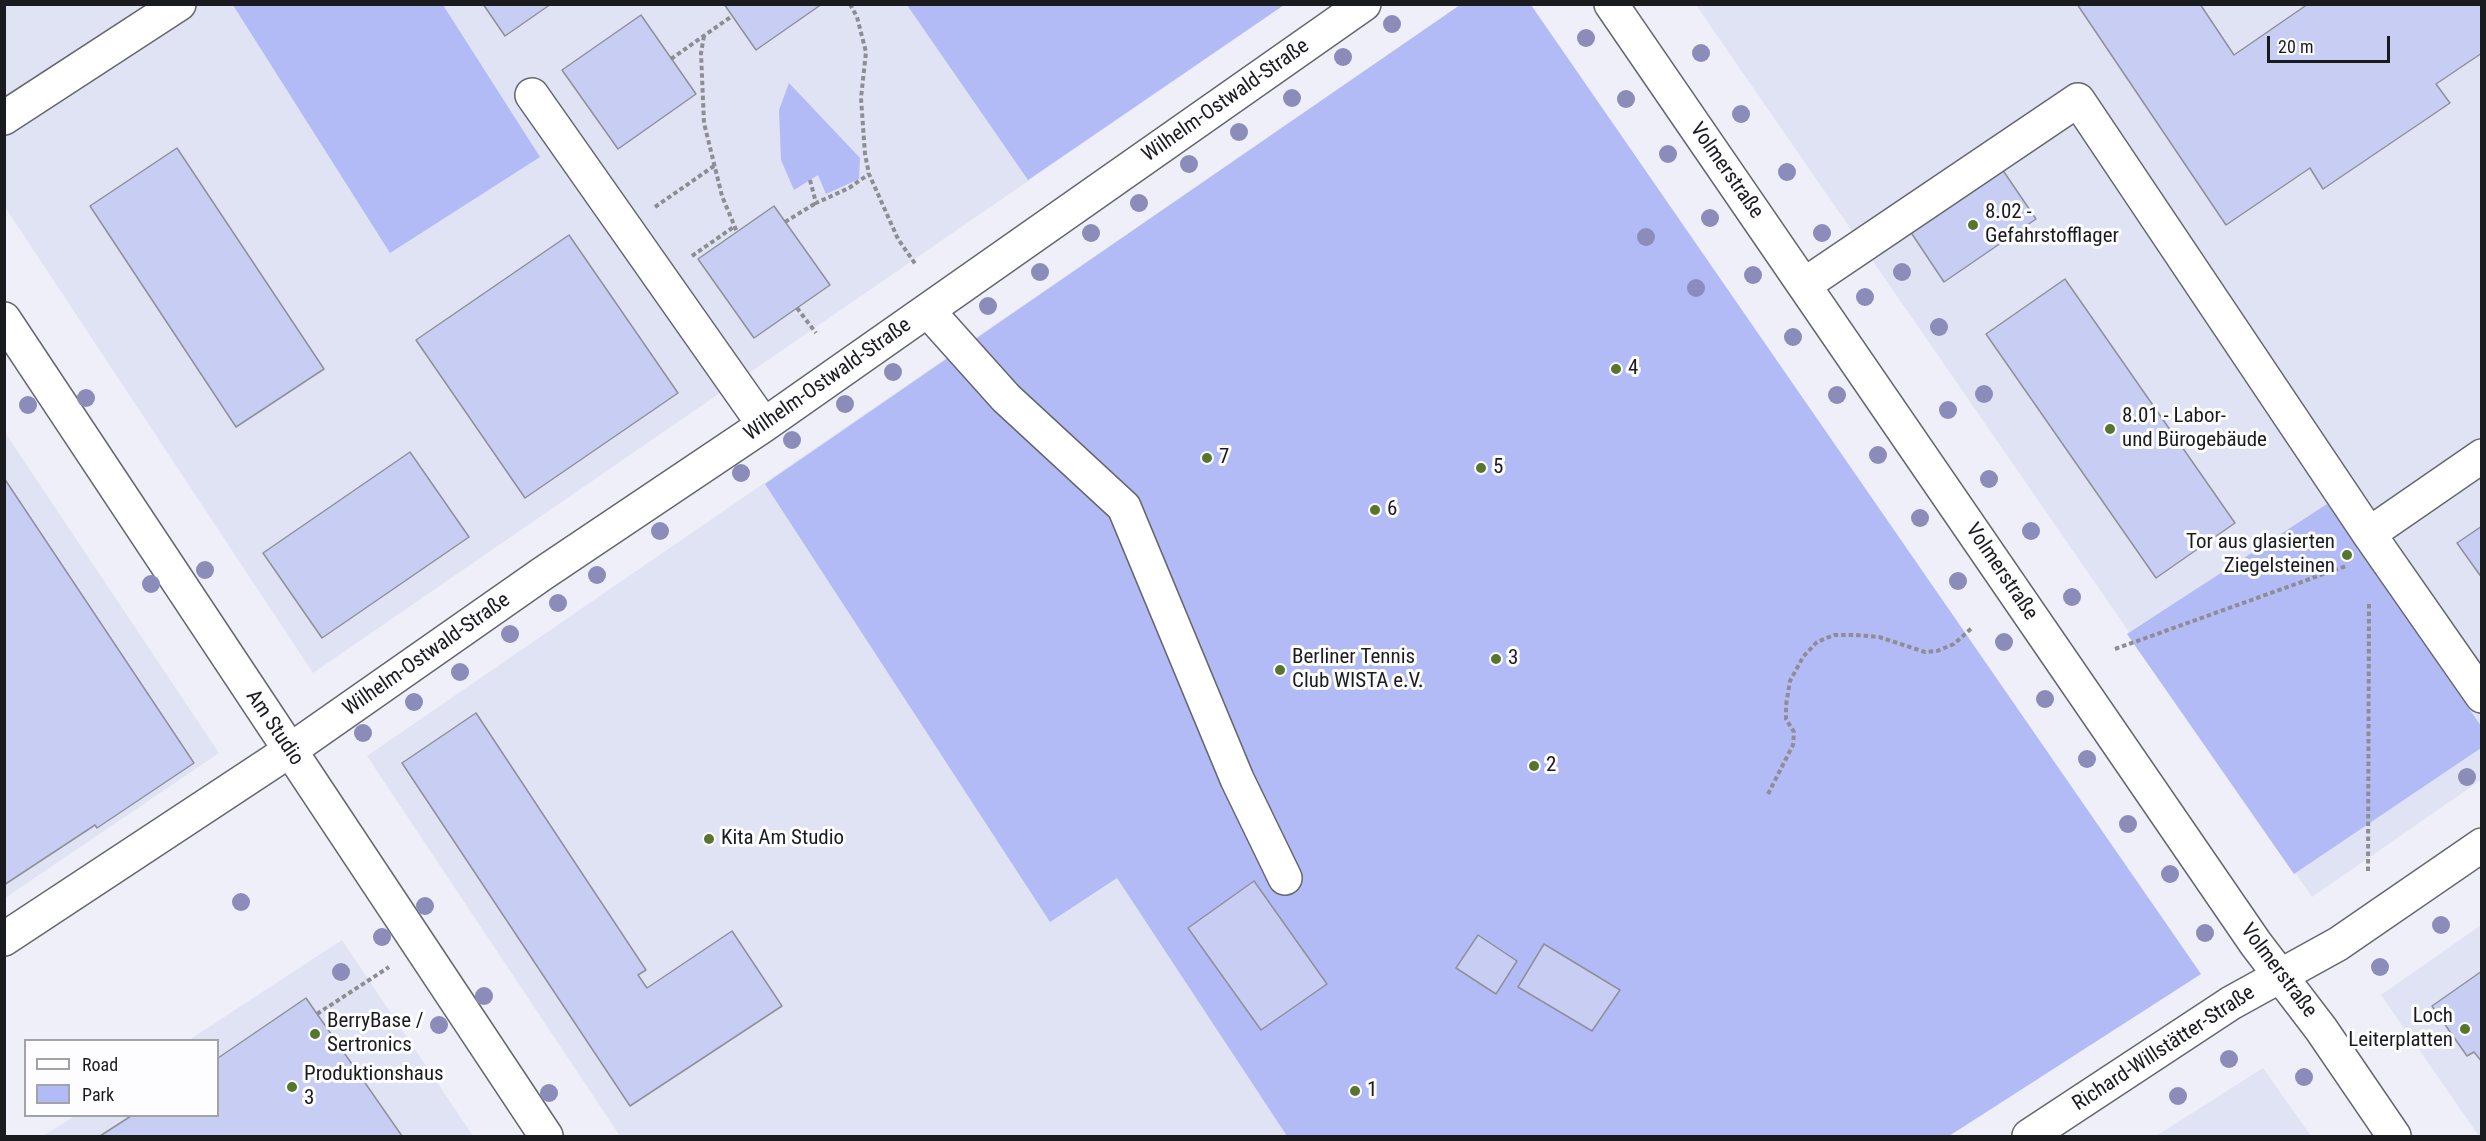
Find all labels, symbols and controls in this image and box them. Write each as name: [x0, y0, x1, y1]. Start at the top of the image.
scale bar: [2270, 24, 2393, 62]
street label: Wilhelm-Ostwald-Straße: [1138, 34, 1314, 168]
text: 20 m: [2278, 36, 2313, 57]
street label: Volmerstraße: [1684, 118, 1768, 224]
place label: 8.02 - Gefahrstofflager: [1985, 200, 2119, 250]
marker: 8.02 - Gefahrstofflager: [1966, 218, 1980, 232]
street label: Wilhelm-Ostwald-Straße: [740, 313, 916, 447]
place label: 4: [1628, 356, 1638, 382]
marker: 4: [1609, 362, 1623, 376]
place label: 8.01 - Labor- und Bürogebäude: [2122, 404, 2267, 454]
marker: 8.01 - Labor- und Bürogebäude: [2103, 422, 2117, 436]
place label: 7: [1219, 445, 1229, 471]
marker: 7: [1200, 451, 1214, 465]
place label: 5: [1493, 455, 1503, 481]
marker: 5: [1474, 461, 1488, 475]
place label: 6: [1387, 497, 1397, 523]
marker: 6: [1368, 503, 1382, 517]
street label: Volmerstraße: [1959, 519, 2043, 625]
place label: Tor aus glasierten Ziegelsteinen: [2186, 530, 2335, 580]
marker: Tor aus glasierten Ziegelsteinen: [2340, 548, 2354, 562]
street label: Wilhelm-Ostwald-Straße: [339, 588, 515, 722]
place label: Berliner Tennis Club WISTA e.V.: [1292, 645, 1424, 695]
place label: 3: [1508, 646, 1518, 672]
marker: 3: [1489, 652, 1503, 666]
marker: Berliner Tennis Club WISTA e.V.: [1273, 663, 1287, 677]
street label: Am Studio: [240, 685, 308, 771]
place label: 2: [1546, 753, 1556, 779]
marker: 2: [1527, 759, 1541, 773]
place label: Kita Am Studio: [721, 826, 844, 852]
marker: Kita Am Studio: [702, 832, 716, 846]
street label: Volmerstraße: [2234, 919, 2322, 1023]
street label: Richard-Willstätter-Straße: [2068, 981, 2260, 1117]
place label: Loch Leiterplatten: [2348, 1004, 2453, 1054]
place label: BerryBase / Sertronics: [327, 1009, 424, 1059]
marker: Loch Leiterplatten: [2458, 1022, 2472, 1036]
marker: BerryBase / Sertronics: [308, 1027, 322, 1041]
legend: [24, 1039, 219, 1117]
text: Road: [82, 1054, 118, 1075]
place label: Produktionshaus 3: [304, 1062, 444, 1112]
place label: 1: [1367, 1078, 1377, 1104]
marker: Produktionshaus 3: [285, 1080, 299, 1094]
text: Park: [82, 1084, 114, 1105]
marker: 1: [1348, 1084, 1362, 1098]

